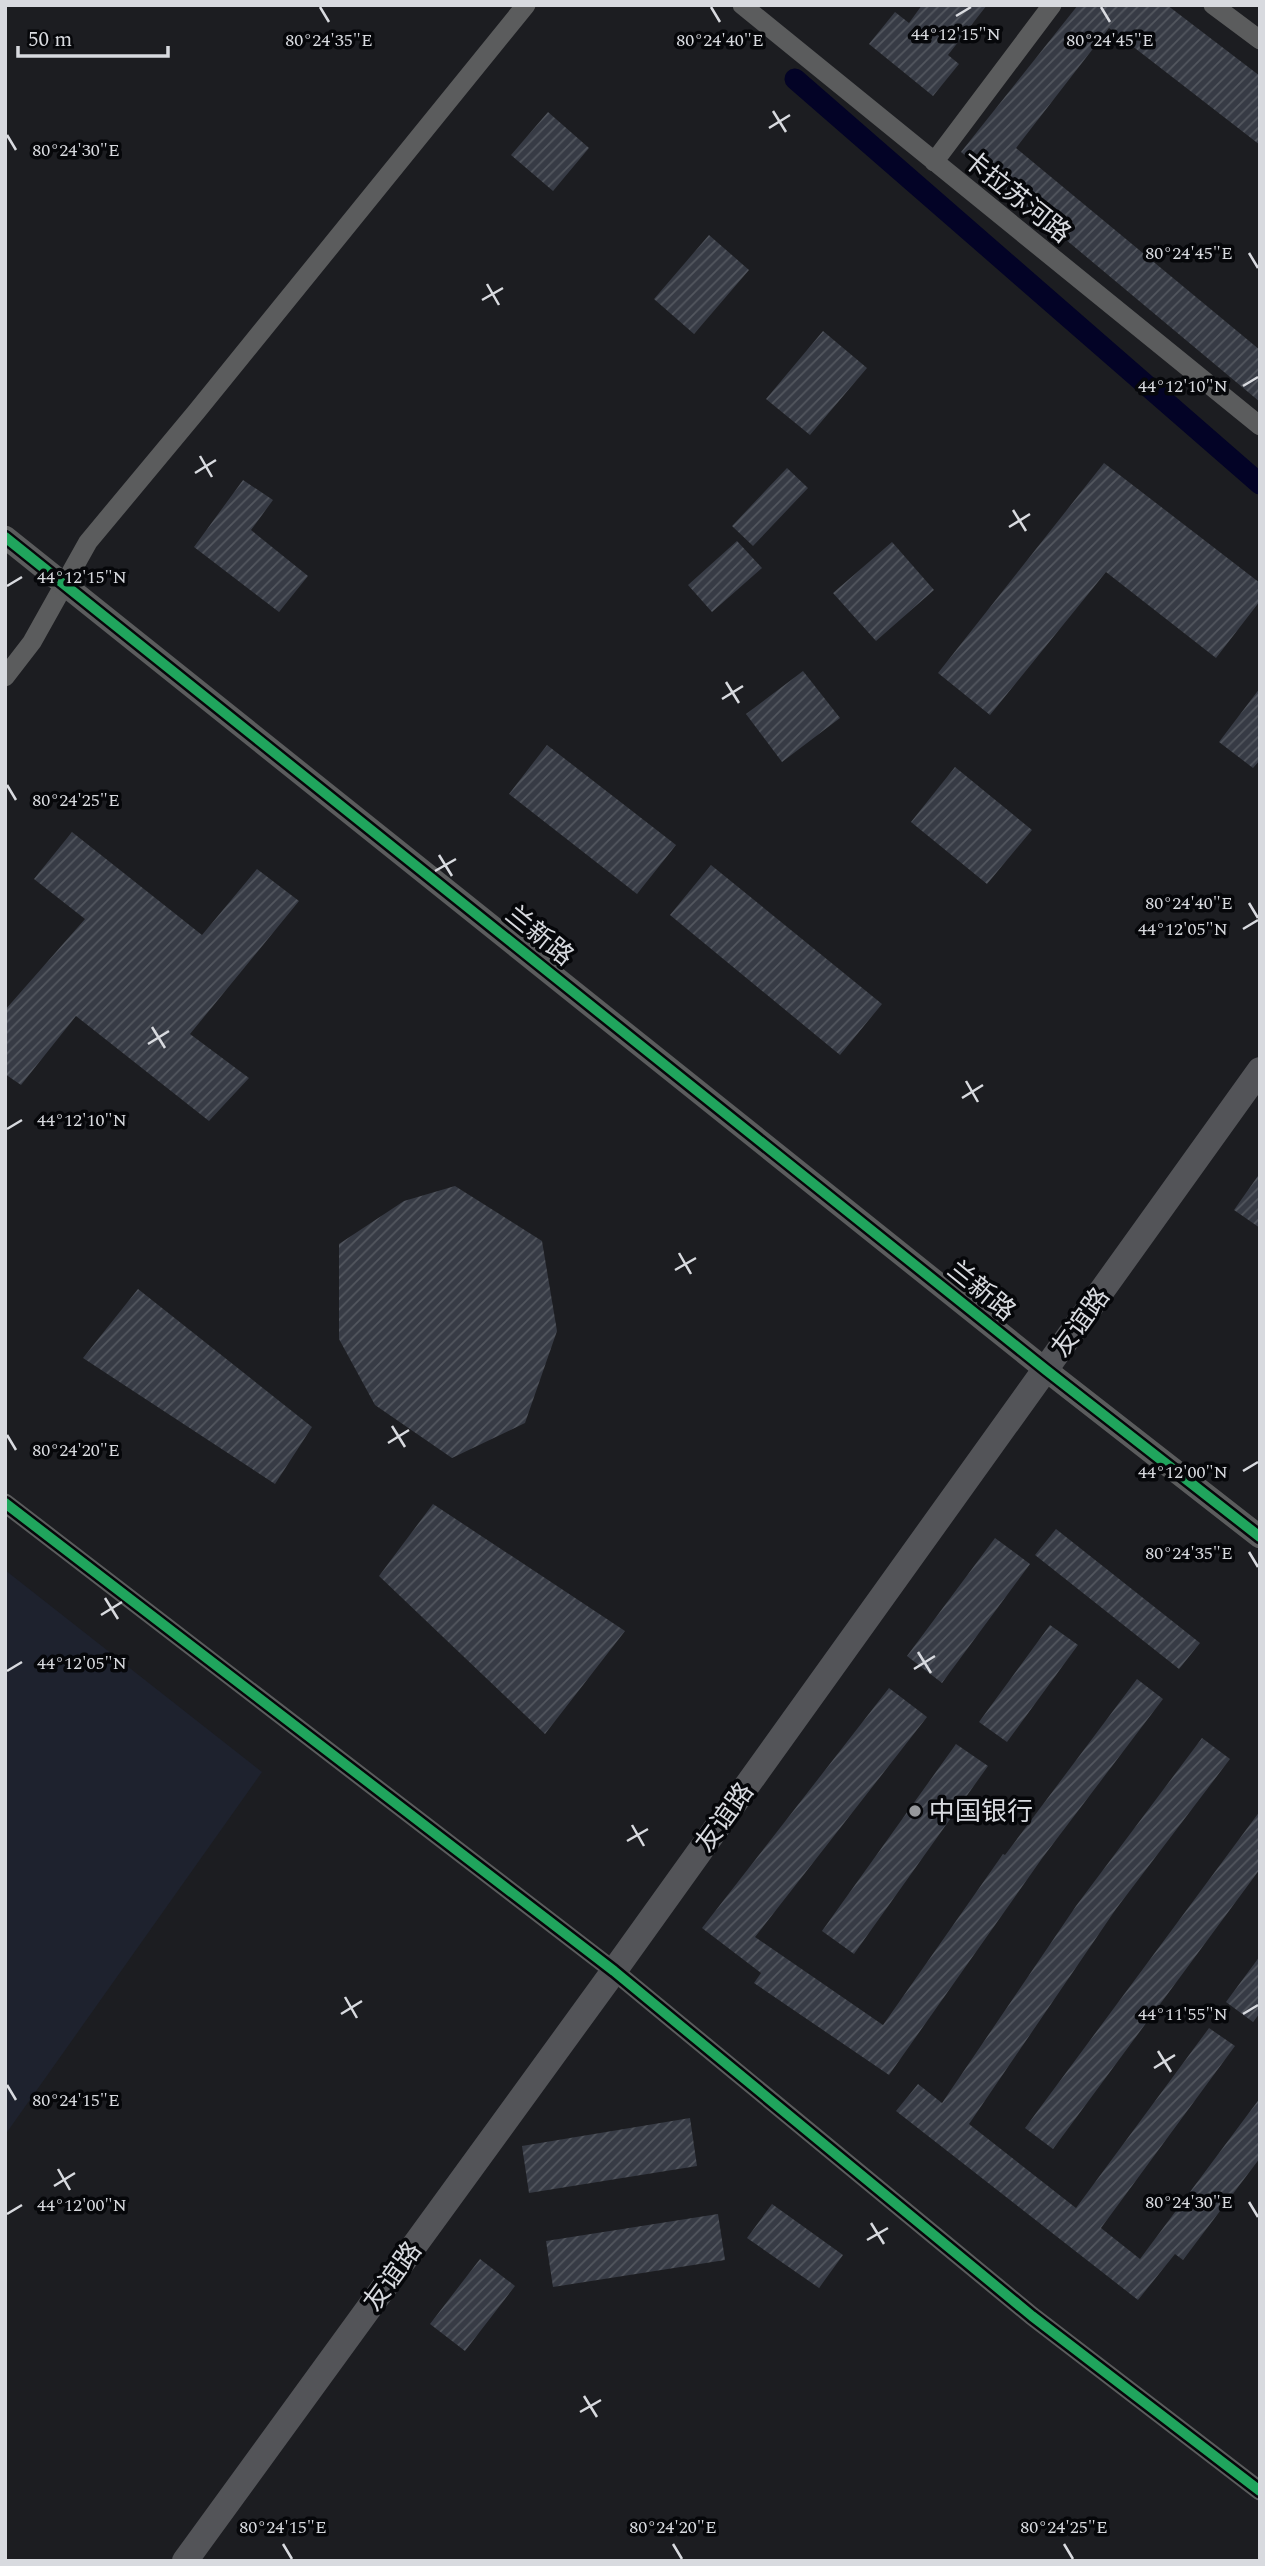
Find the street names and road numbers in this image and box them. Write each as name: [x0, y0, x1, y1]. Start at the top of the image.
street label: 卡拉苏河路: [953, 140, 1079, 253]
street label: 兰新路: [496, 896, 582, 976]
street label: 兰新路: [938, 1251, 1024, 1331]
street label: 友谊路: [1042, 1279, 1120, 1366]
street label: 友谊路: [686, 1774, 764, 1861]
street label: 友谊路: [354, 2233, 432, 2320]

